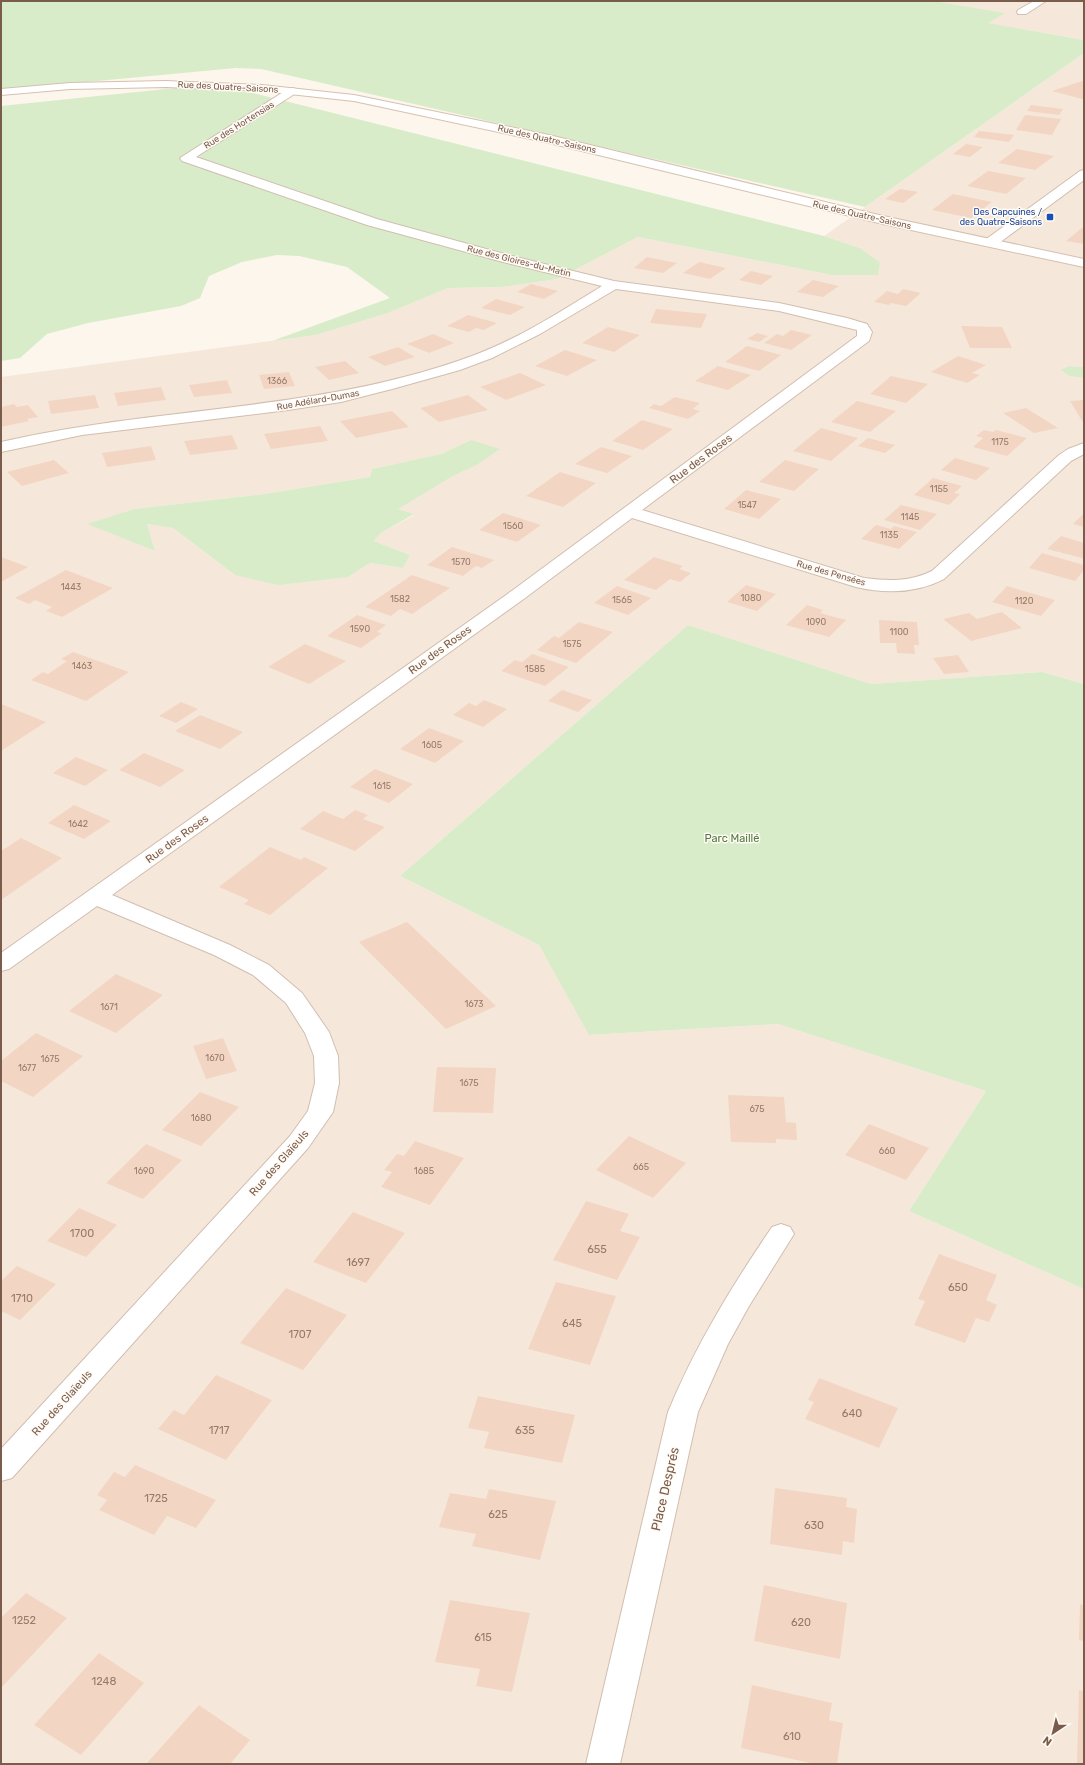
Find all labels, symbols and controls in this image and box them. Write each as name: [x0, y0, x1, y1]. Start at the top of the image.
street label: Rue des Quatre-Saisons: [177, 79, 279, 95]
street label: Rue des Hortensias: [202, 99, 276, 151]
street label: Rue des Quatre-Saisons: [497, 123, 598, 155]
street label: Rue des Quatre-Saisons: [812, 199, 913, 231]
place label: Des Capcuines / des Quatre-Saisons: [960, 207, 1043, 227]
marker: Des Capcuines / des Quatre-Saisons: [1045, 212, 1055, 222]
street label: Rue des Gloires-du-Matin: [466, 243, 572, 279]
house number: 1366: [267, 376, 288, 386]
street label: Rue Adélard-Dumas: [276, 388, 361, 412]
street label: Rue des Roses: [667, 431, 735, 487]
house number: 1175: [991, 437, 1009, 447]
house number: 1155: [930, 484, 948, 494]
house number: 1547: [737, 500, 757, 510]
house number: 1145: [901, 512, 919, 522]
house number: 1560: [503, 521, 523, 531]
house number: 1135: [880, 530, 898, 540]
house number: 1570: [451, 557, 471, 567]
street label: Rue des Pensées: [795, 558, 867, 588]
house number: 1443: [61, 582, 81, 592]
house number: 1080: [740, 593, 762, 603]
house number: 1582: [390, 594, 410, 604]
house number: 1565: [612, 595, 632, 605]
house number: 1120: [1015, 596, 1034, 606]
house number: 1090: [806, 617, 827, 627]
street label: Rue des Roses: [406, 623, 474, 677]
house number: 1590: [350, 624, 370, 634]
house number: 1100: [889, 627, 909, 637]
house number: 1575: [562, 639, 582, 649]
house number: 1463: [72, 661, 92, 671]
house number: 1585: [525, 664, 545, 674]
house number: 1605: [422, 740, 442, 750]
house number: 1615: [373, 781, 391, 791]
street label: Rue des Roses: [143, 812, 211, 866]
house number: 1642: [68, 819, 88, 829]
park label: Parc Maillé: [705, 832, 759, 845]
house number: 1673: [464, 999, 484, 1009]
house number: 1671: [100, 1002, 118, 1012]
house number: 1670: [205, 1053, 225, 1063]
house number: 1675: [41, 1054, 59, 1064]
house number: 1677: [18, 1063, 36, 1073]
house number: 1675: [460, 1078, 478, 1088]
house number: 675: [749, 1104, 765, 1114]
house number: 1680: [191, 1113, 212, 1123]
street label: Rue des Glaïeuls: [247, 1127, 312, 1199]
house number: 660: [879, 1146, 896, 1156]
house number: 665: [633, 1162, 649, 1172]
house number: 1690: [134, 1166, 154, 1176]
house number: 1685: [414, 1166, 434, 1176]
house number: 1700: [70, 1227, 94, 1240]
house number: 655: [587, 1243, 607, 1256]
house number: 1697: [346, 1256, 370, 1269]
house number: 650: [948, 1281, 968, 1294]
house number: 1710: [11, 1292, 33, 1305]
house number: 645: [562, 1317, 582, 1330]
house number: 1707: [289, 1328, 312, 1341]
street label: Rue des Glaïeuls: [29, 1367, 95, 1438]
house number: 640: [842, 1407, 862, 1420]
house number: 1717: [209, 1424, 230, 1437]
house number: 635: [515, 1424, 535, 1437]
street label: Place Després: [648, 1445, 682, 1532]
house number: 1725: [144, 1492, 168, 1505]
house number: 625: [488, 1508, 508, 1521]
house number: 630: [804, 1519, 824, 1532]
house number: 1252: [12, 1614, 36, 1627]
house number: 620: [791, 1616, 811, 1629]
house number: 615: [474, 1631, 492, 1644]
house number: 1248: [92, 1675, 116, 1688]
north arrow: [1033, 1713, 1073, 1753]
house number: 610: [783, 1730, 801, 1743]
text: N: [1041, 1733, 1055, 1748]

